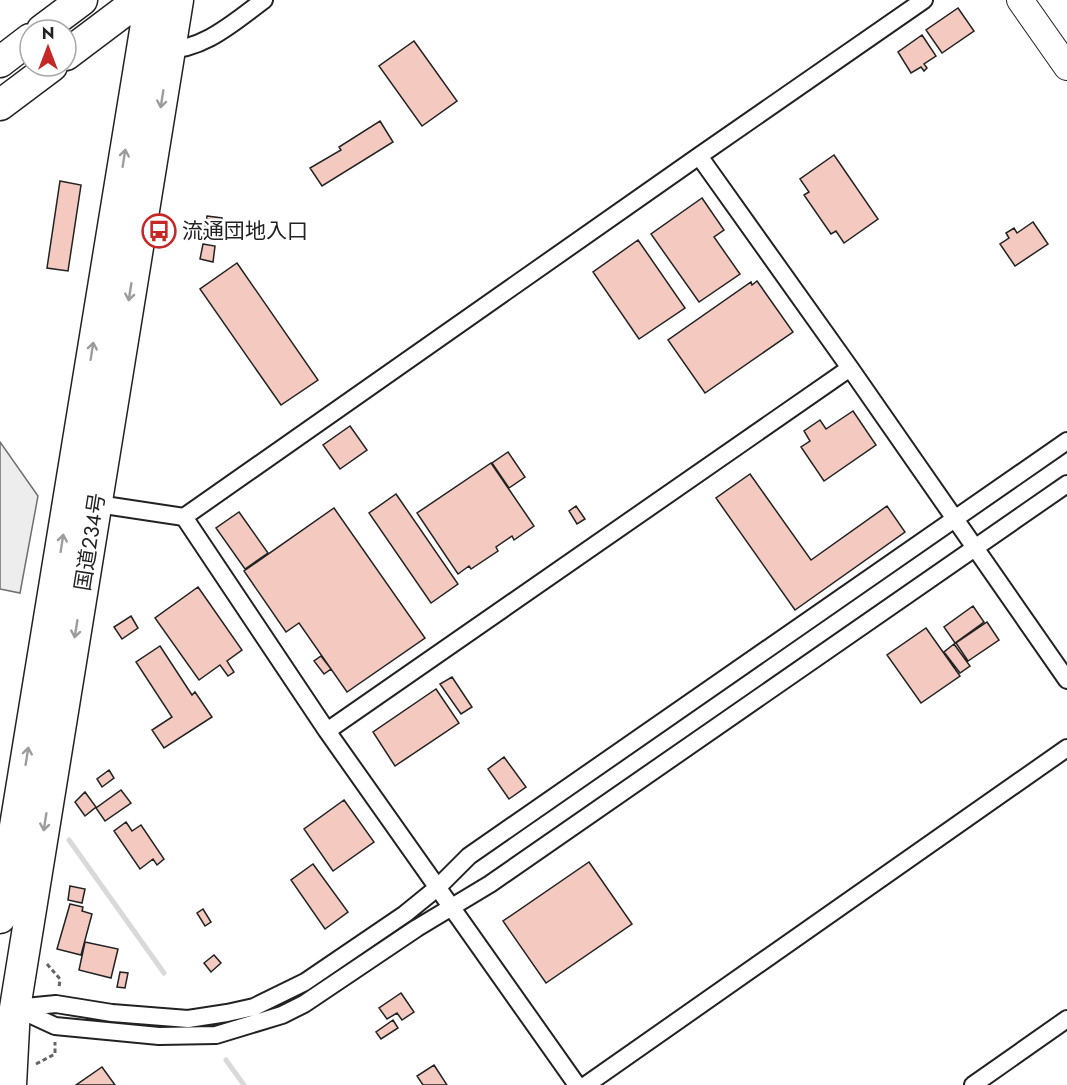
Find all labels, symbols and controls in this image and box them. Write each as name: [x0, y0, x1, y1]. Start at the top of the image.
north arrow: [18, 18, 78, 78]
text: N: [42, 22, 54, 45]
one-way arrow: [156, 89, 167, 109]
one-way arrow: [118, 149, 129, 169]
bus stop icon: 流通団地入口: [141, 213, 177, 249]
place label: 流通団地入口: [182, 216, 308, 246]
one-way arrow: [124, 281, 135, 301]
one-way arrow: [87, 341, 98, 361]
street label: 国道234号: [67, 491, 113, 593]
one-way arrow: [57, 534, 68, 554]
one-way arrow: [70, 619, 81, 639]
one-way arrow: [21, 747, 32, 767]
one-way arrow: [39, 812, 50, 831]

